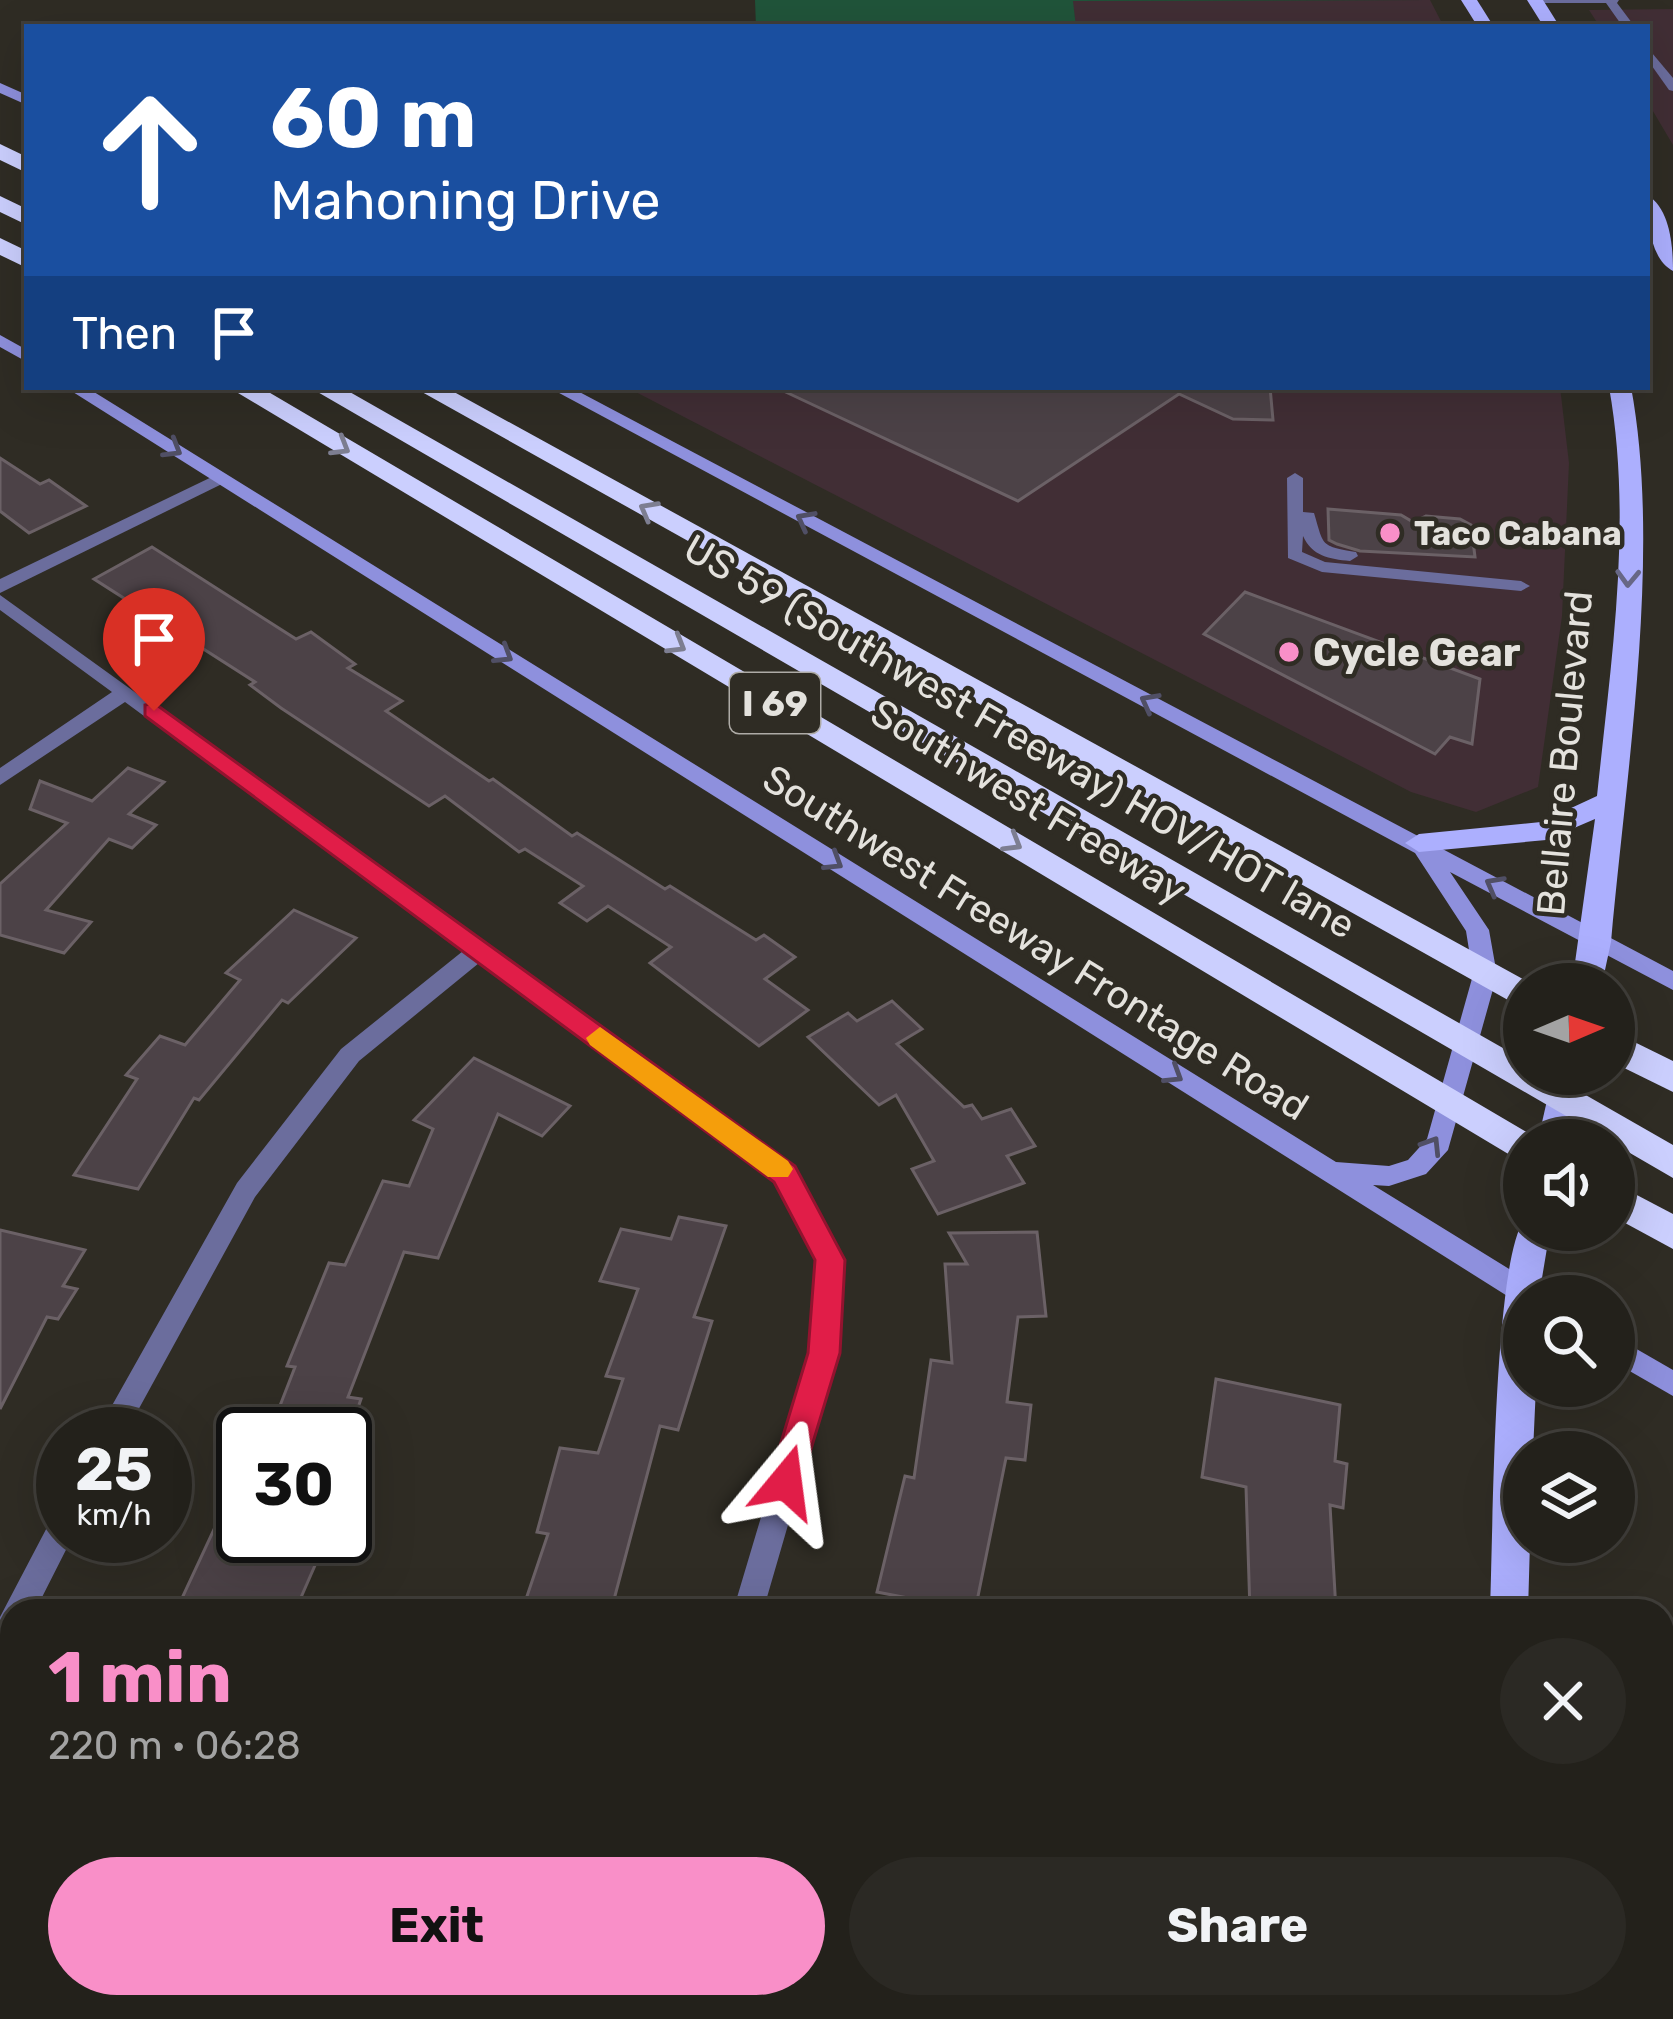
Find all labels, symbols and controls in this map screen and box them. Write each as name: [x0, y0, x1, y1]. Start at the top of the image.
text: 60 m: [270, 68, 477, 168]
icon: ahead: [72, 72, 228, 228]
text: Mahoning Drive: [270, 169, 661, 233]
icon: arrive: [201, 300, 267, 366]
text: Then: [72, 307, 177, 360]
one-way arrow: [328, 432, 350, 455]
one-way arrow: [160, 435, 182, 457]
one-way arrow: [639, 501, 660, 524]
one-way arrow: [796, 511, 817, 534]
place label: Taco Cabana: [1414, 514, 1622, 553]
marker: Taco Cabana: [1377, 520, 1403, 546]
street label: US 59 (Southwest Freeway) HOV/HOT lane: [676, 524, 1364, 948]
one-way arrow: [1615, 569, 1641, 588]
pin: [103, 588, 205, 711]
street label: Bellaire Boulevard: [1528, 589, 1602, 918]
icon: arrive: [121, 606, 187, 672]
place label: Cycle Gear: [1313, 630, 1521, 676]
one-way arrow: [664, 631, 686, 653]
marker: Cycle Gear: [1276, 639, 1302, 665]
one-way arrow: [490, 641, 512, 663]
road number: I 69: [730, 673, 820, 733]
street label: Southwest Freeway: [863, 688, 1195, 914]
one-way arrow: [1140, 694, 1162, 717]
street label: Southwest Freeway Frontage Road: [754, 755, 1317, 1130]
one-way arrow: [1000, 829, 1022, 852]
one-way arrow: [821, 848, 843, 870]
one-way arrow: [1485, 877, 1507, 900]
north arrow: [1503, 963, 1635, 1095]
map controls: [1503, 963, 1635, 1563]
one-way arrow: [1161, 1061, 1183, 1083]
button: sound: [1503, 1119, 1635, 1251]
one-way arrow: [1418, 1137, 1440, 1159]
button: search: [1503, 1275, 1635, 1407]
speed limit sign: 30: [216, 1407, 372, 1563]
position arrow: [723, 1419, 849, 1545]
button: layers: [1503, 1431, 1635, 1563]
text: 25: [75, 1434, 153, 1505]
text: km/h: [77, 1497, 151, 1533]
text: 1 min: [48, 1635, 232, 1720]
button: close: [1500, 1638, 1626, 1764]
text: 220 m · 06:28: [48, 1723, 301, 1769]
button: Exit: [48, 1857, 825, 1995]
button: Share: [849, 1857, 1626, 1995]

